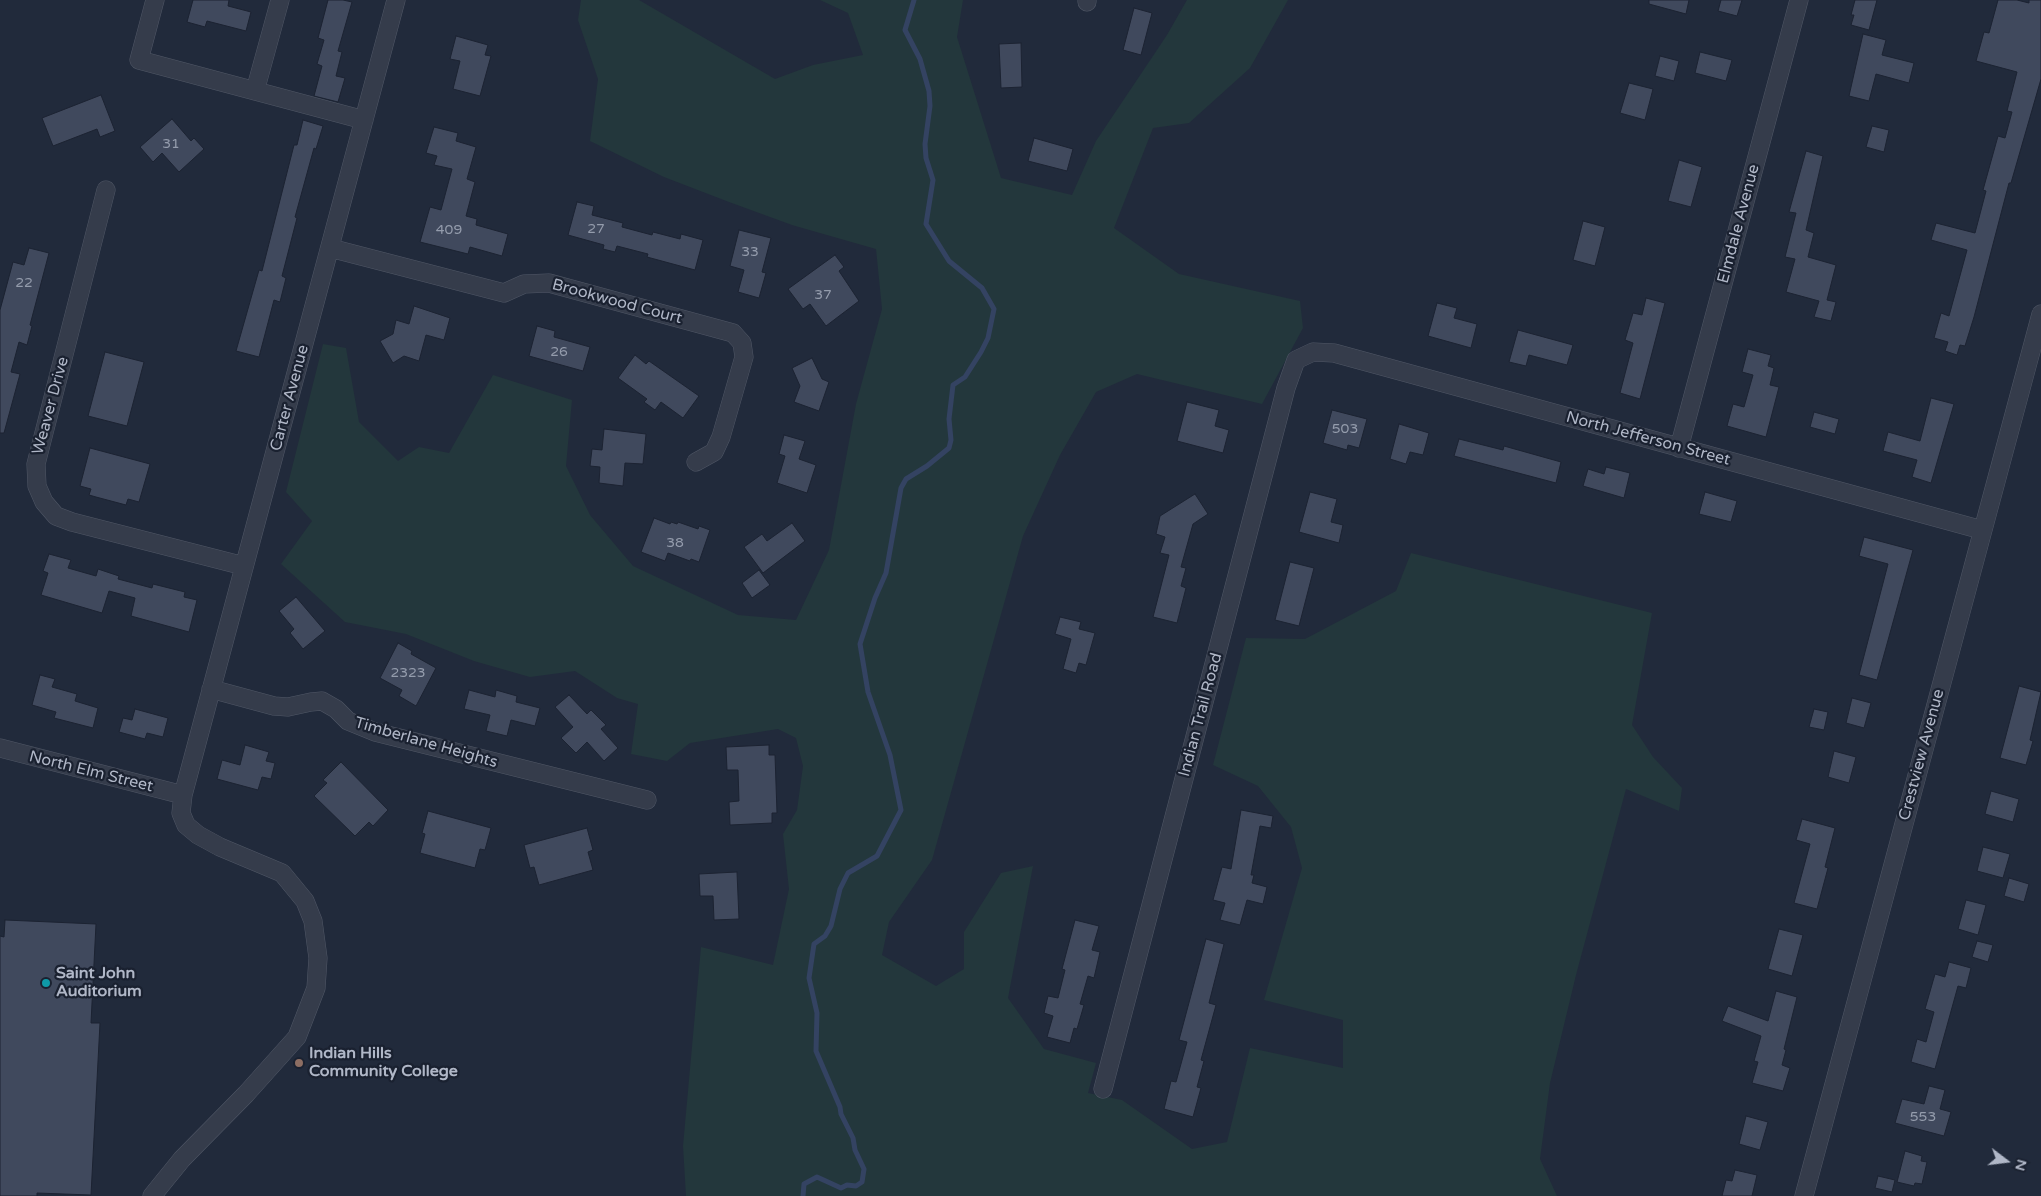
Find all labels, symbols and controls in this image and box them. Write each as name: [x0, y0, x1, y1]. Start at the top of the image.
house number: 31: [162, 136, 180, 152]
street label: Elmdale Avenue: [1714, 162, 1764, 286]
house number: 27: [587, 221, 605, 237]
house number: 409: [436, 222, 462, 238]
house number: 33: [741, 244, 759, 260]
house number: 22: [15, 275, 33, 291]
street label: Brookwood Court: [550, 275, 684, 329]
house number: 37: [814, 287, 832, 303]
street label: Carter Avenue: [267, 343, 313, 453]
house number: 26: [550, 344, 568, 360]
street label: Weaver Drive: [29, 355, 73, 457]
street label: North Jefferson Street: [1564, 408, 1732, 470]
house number: 503: [1332, 421, 1358, 437]
house number: 38: [666, 535, 684, 551]
street label: Indian Trail Road: [1175, 651, 1227, 779]
house number: 2323: [390, 665, 426, 681]
street label: Crestview Avenue: [1895, 687, 1949, 823]
street label: Timberlane Heights: [352, 713, 500, 773]
street label: North Elm Street: [27, 747, 155, 797]
place label: Saint John Auditorium: [56, 964, 142, 1002]
marker: Saint John Auditorium: [40, 977, 52, 989]
place label: Indian Hills Community College: [309, 1044, 458, 1082]
marker: Indian Hills Community College: [293, 1057, 305, 1069]
house number: 553: [1910, 1109, 1936, 1125]
north arrow: [1981, 1136, 2031, 1186]
text: N: [2011, 1157, 2031, 1173]

